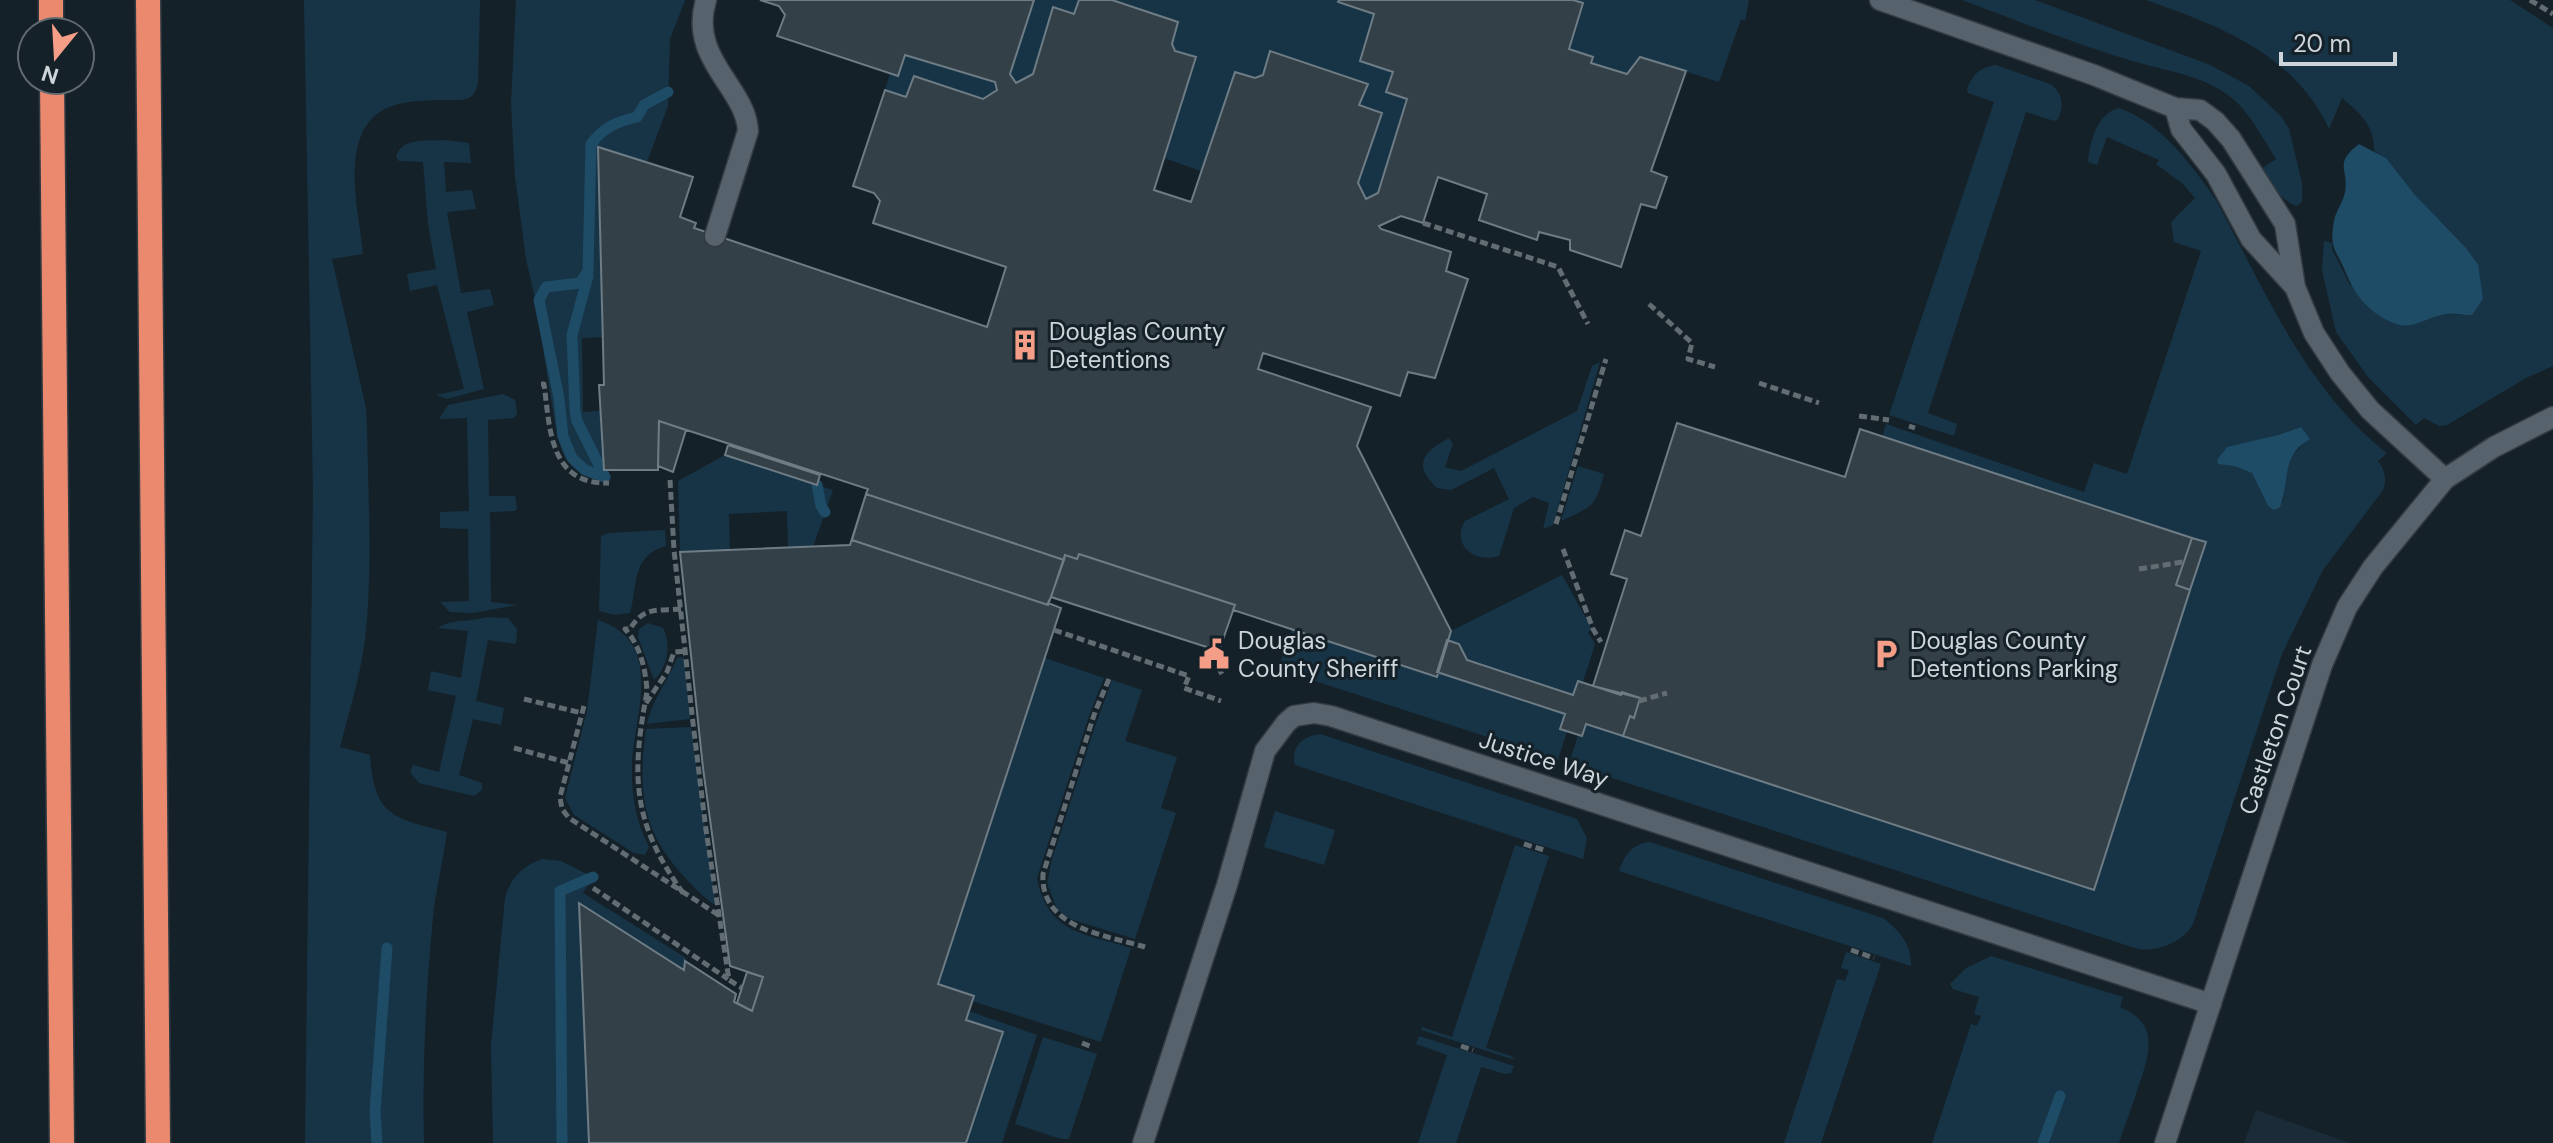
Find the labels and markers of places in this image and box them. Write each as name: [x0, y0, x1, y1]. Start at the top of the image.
place label: Douglas County Detentions: [1049, 316, 1225, 375]
building icon: Douglas County Detentions: [1008, 328, 1042, 362]
place label: Douglas County Sheriff: [1238, 625, 1398, 684]
place label: Douglas County Detentions Parking: [1910, 625, 2118, 684]
public building icon: Douglas County Sheriff: [1197, 637, 1231, 671]
parking icon: Douglas County Detentions Parking: [1869, 637, 1903, 671]

